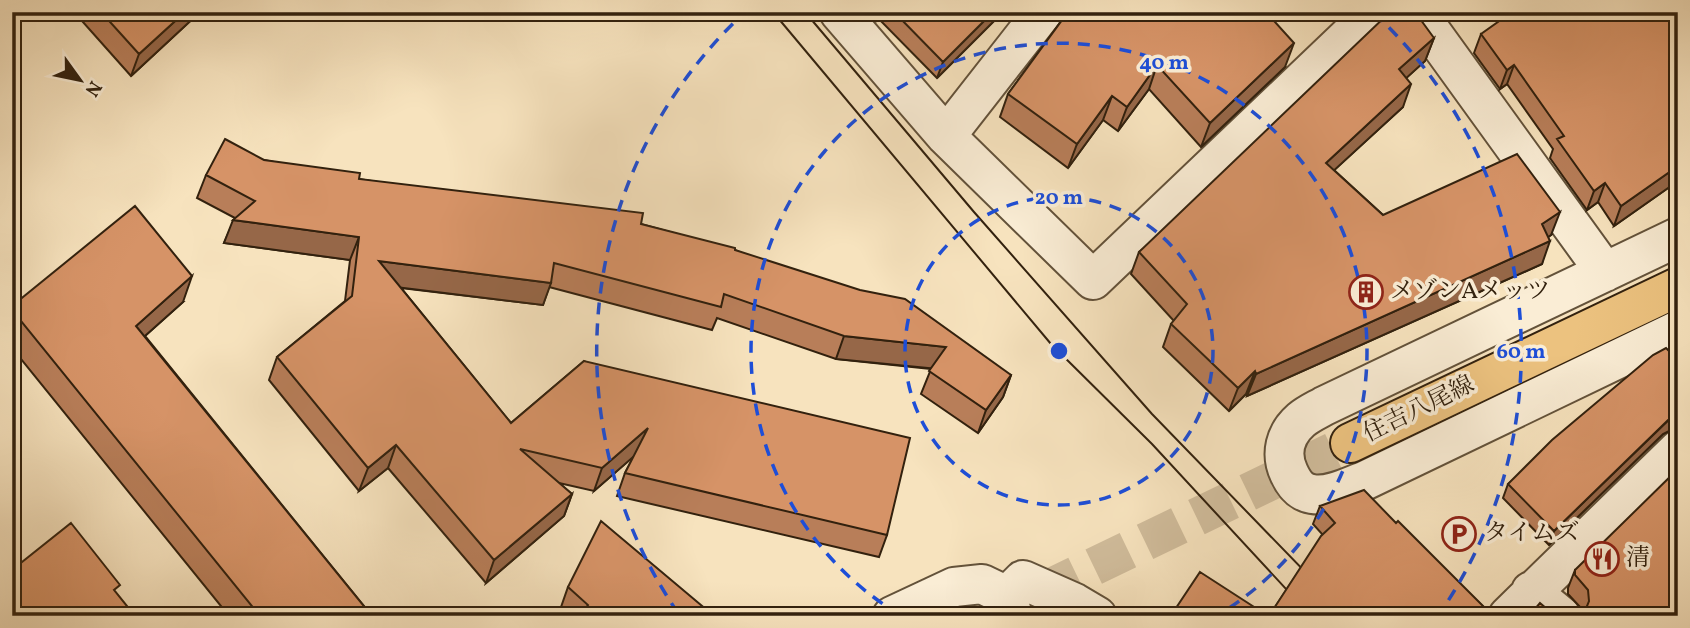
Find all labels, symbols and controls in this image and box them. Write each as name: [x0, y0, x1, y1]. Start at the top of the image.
north arrow: [46, 46, 116, 116]
text: 40 m: [1139, 49, 1189, 78]
text: N: [78, 75, 107, 101]
text: 20 m: [1035, 184, 1083, 213]
building icon: メゾンAメッツ: [1347, 273, 1385, 311]
place label: メゾンAメッツ: [1390, 275, 1550, 309]
text: 60 m: [1497, 338, 1545, 367]
centre of rings: [1047, 339, 1071, 363]
street label: 住吉八尾線: [1358, 368, 1480, 452]
parking icon: タイムズ: [1440, 515, 1478, 553]
place label: タイムズ: [1484, 517, 1580, 551]
restaurant icon: 清: [1583, 540, 1621, 578]
place label: 清: [1626, 542, 1650, 576]

